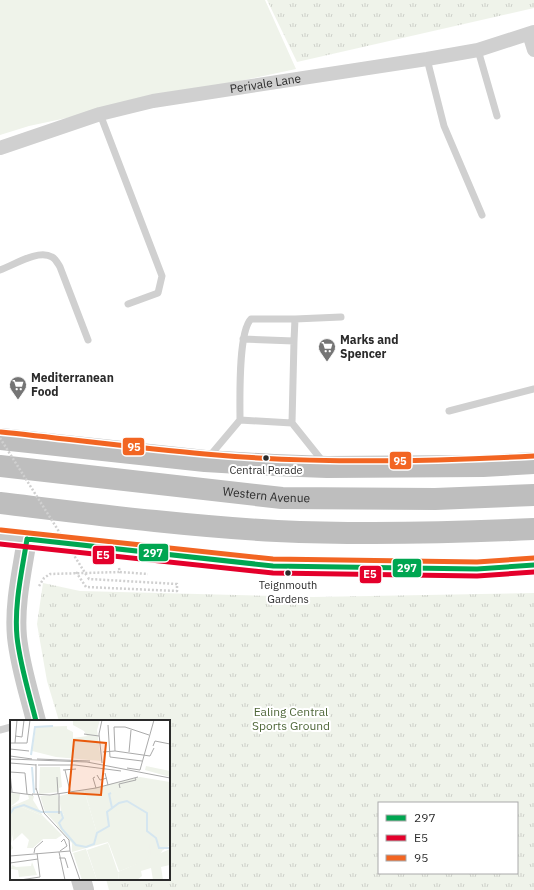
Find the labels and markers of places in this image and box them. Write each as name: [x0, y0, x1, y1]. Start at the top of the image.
place label: Marks and Spencer: [340, 332, 398, 361]
supermarket icon: Marks and Spencer: [317, 337, 337, 362]
place label: Mediterranean Food: [31, 370, 114, 399]
supermarket icon: Mediterranean Food: [8, 375, 28, 400]
marker: Central Parade: [261, 453, 271, 463]
place label: Central Parade: [229, 463, 303, 477]
marker: Teignmouth Gardens: [283, 568, 293, 578]
place label: Teignmouth Gardens: [259, 578, 317, 606]

